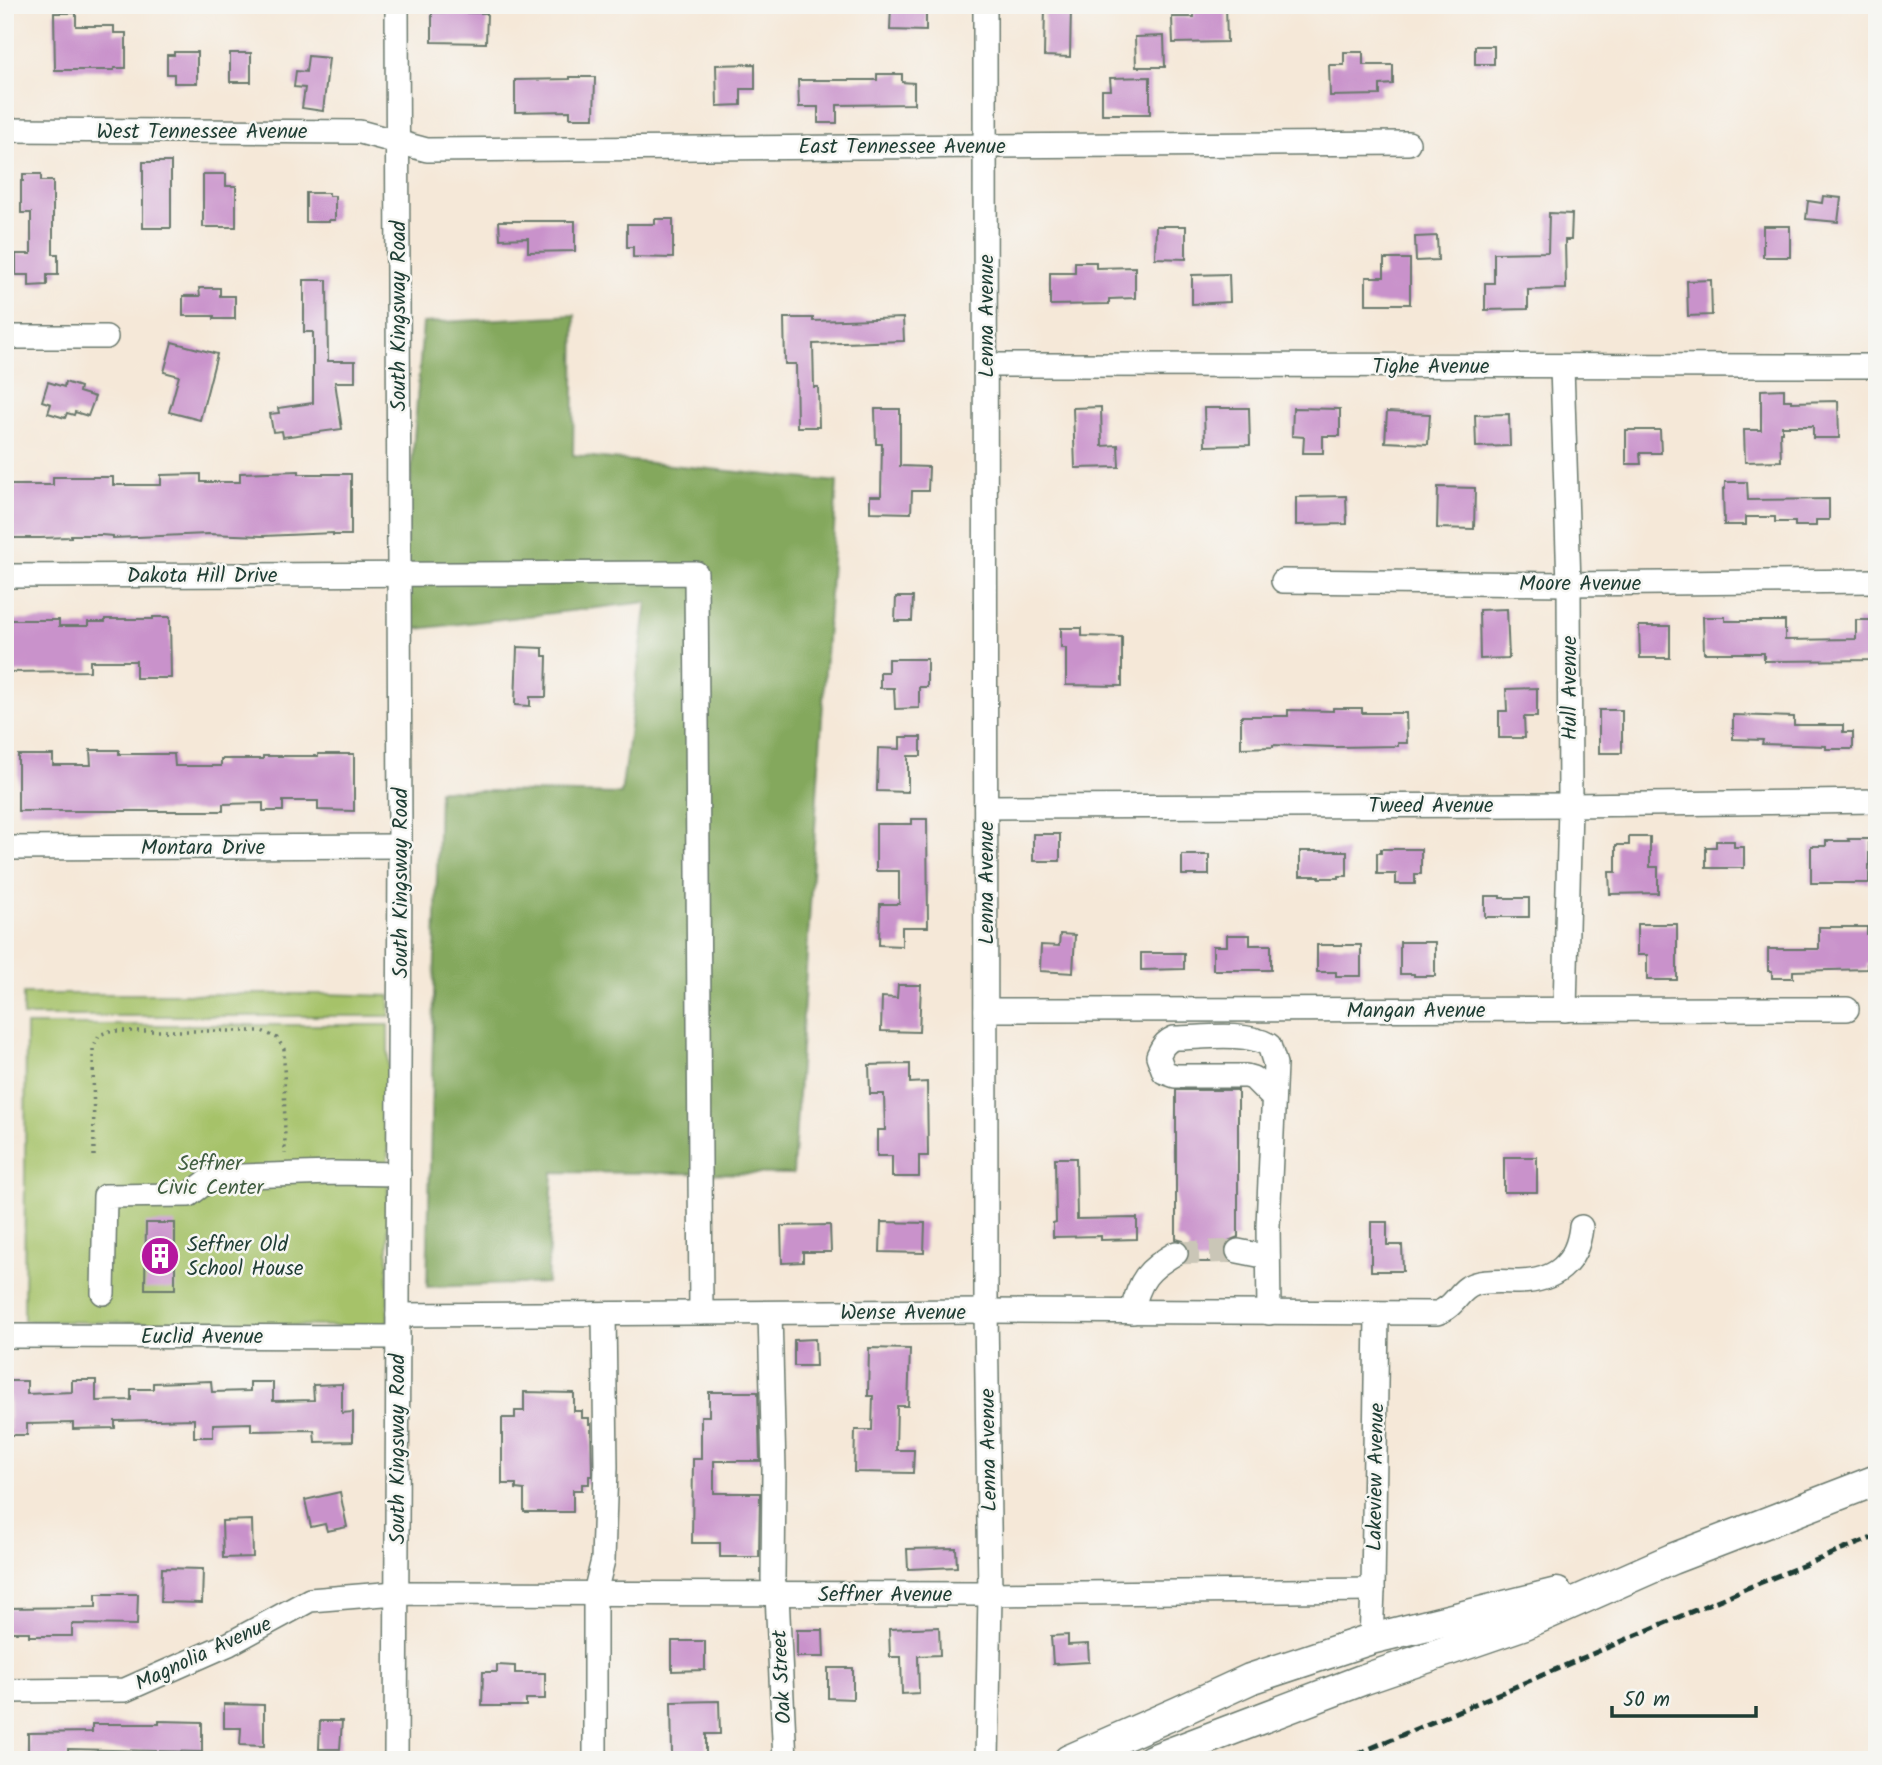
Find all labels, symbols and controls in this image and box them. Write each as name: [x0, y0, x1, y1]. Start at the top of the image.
street label: West Tennessee Avenue: [97, 116, 308, 149]
street label: East Tennessee Avenue: [798, 131, 1006, 164]
street label: South Kingsway Road: [383, 220, 416, 411]
street label: Lenna Avenue: [971, 254, 1004, 378]
street label: Tighe Avenue: [1372, 351, 1490, 384]
street label: Dakota Hill Drive: [127, 560, 278, 593]
street label: Moore Avenue: [1519, 568, 1642, 601]
street label: Hull Avenue: [1554, 635, 1587, 740]
street label: South Kingsway Road: [385, 787, 418, 978]
street label: Tweed Avenue: [1369, 790, 1494, 823]
street label: Lenna Avenue: [971, 821, 1004, 945]
street label: Montara Drive: [141, 832, 266, 865]
street label: Mangan Avenue: [1347, 995, 1486, 1028]
park label: Seffner Civic Center: [157, 1148, 265, 1205]
place label: Seffner Old School House: [187, 1229, 304, 1286]
building icon: Seffner Old School House: [139, 1235, 181, 1277]
street label: Wense Avenue: [840, 1297, 966, 1330]
street label: Euclid Avenue: [141, 1321, 264, 1354]
street label: South Kingsway Road: [382, 1353, 415, 1544]
street label: Lenna Avenue: [972, 1387, 1007, 1512]
street label: Lakeview Avenue: [1359, 1402, 1394, 1551]
street label: Seffner Avenue: [818, 1579, 953, 1612]
street label: Magnolia Avenue: [130, 1608, 278, 1700]
street label: Oak Street: [764, 1628, 801, 1725]
scale bar: [1612, 1674, 1756, 1718]
text: 50 m: [1623, 1684, 1670, 1717]

